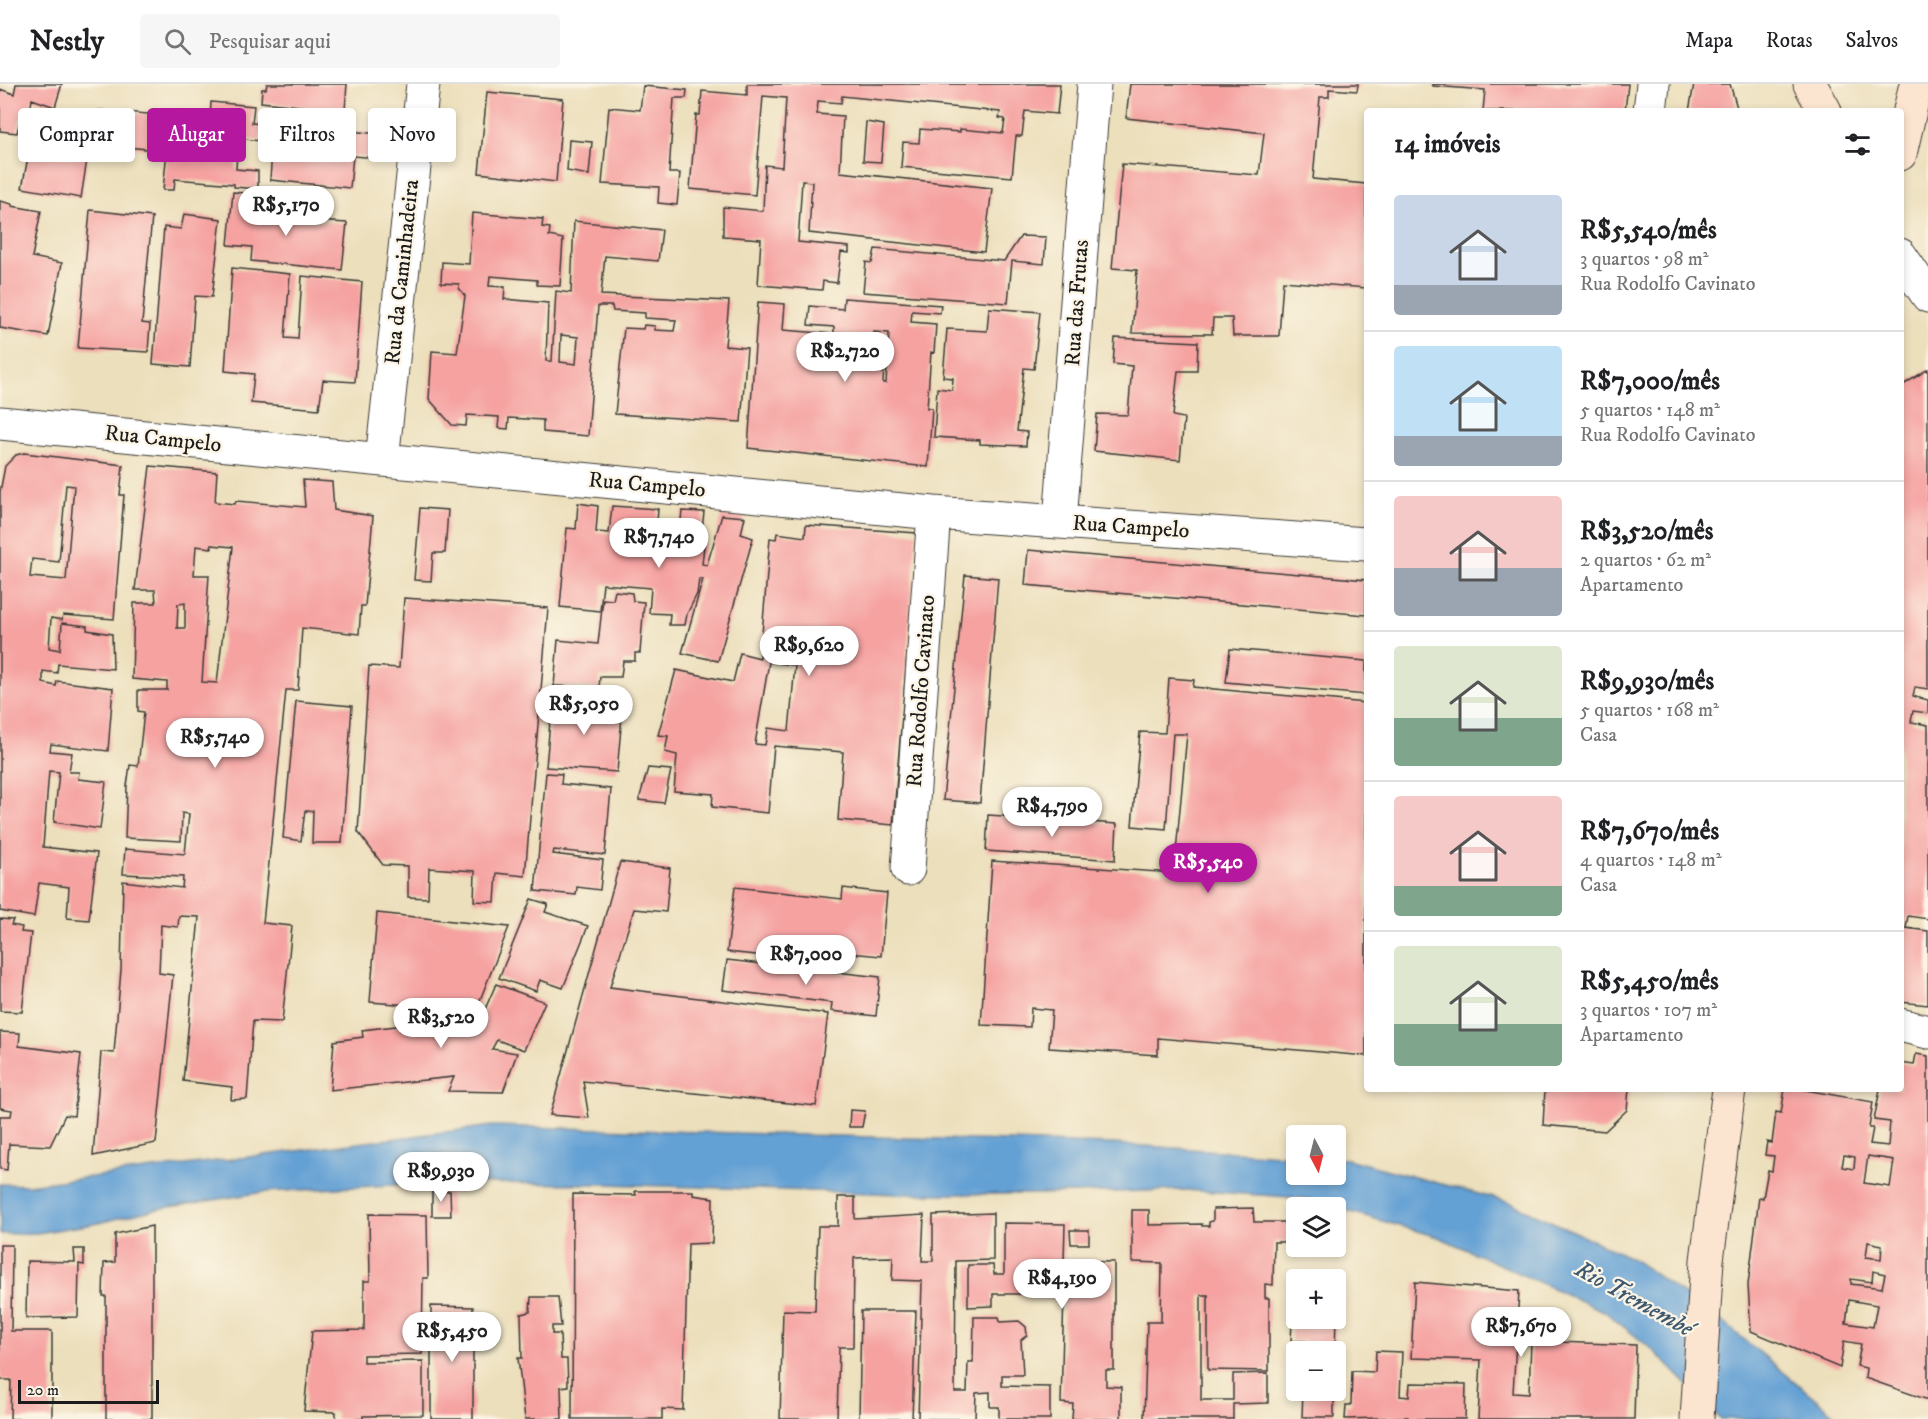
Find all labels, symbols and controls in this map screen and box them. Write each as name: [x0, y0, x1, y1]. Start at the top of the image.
search box: [140, 14, 560, 68]
text: Nestly: [30, 24, 104, 59]
icon: search: [161, 25, 194, 58]
text: Pesquisar aqui: [209, 28, 331, 55]
text: Mapa: [1685, 28, 1733, 54]
text: Rotas: [1766, 28, 1813, 54]
text: Salvos: [1846, 28, 1898, 54]
chip: Comprar: [18, 108, 135, 162]
chip: Alugar: [147, 108, 246, 162]
chip: Filtros: [258, 108, 356, 162]
chip: Novo: [368, 108, 456, 162]
text: 14 imóveis: [1394, 128, 1500, 161]
icon: filters: [1841, 128, 1874, 161]
street label: Rua da Caminhadeira: [379, 177, 425, 366]
pin: R$5,170: [231, 186, 341, 237]
text: R$5,170: [252, 193, 320, 218]
text: R$5,540/mês: [1580, 214, 1717, 247]
icon: home: [1442, 219, 1514, 291]
street label: Rua das Frutas: [1059, 239, 1095, 367]
text: 3 quartos · 98 m²: [1580, 247, 1709, 272]
text: Rua Rodolfo Cavinato: [1580, 272, 1755, 297]
pin: R$2,720: [790, 332, 900, 383]
text: R$2,720: [810, 339, 880, 364]
text: R$7,000/mês: [1580, 365, 1720, 398]
icon: home: [1442, 370, 1514, 442]
text: 5 quartos · 148 m²: [1580, 398, 1720, 423]
street label: Rua Campelo: [103, 419, 223, 459]
text: Rua Rodolfo Cavinato: [1580, 423, 1755, 448]
street label: Rua Campelo: [587, 466, 707, 504]
street label: Rua Campelo: [1072, 509, 1190, 545]
text: R$3,520/mês: [1580, 515, 1713, 548]
pin: R$7,740: [604, 518, 714, 569]
icon: home: [1442, 520, 1514, 592]
text: R$7,740: [623, 525, 695, 550]
text: 2 quartos · 62 m²: [1580, 548, 1711, 573]
text: Apartamento: [1580, 573, 1683, 598]
street label: Rua Rodolfo Cavinato: [901, 594, 941, 788]
pin: R$9,620: [754, 626, 864, 677]
text: R$9,620: [774, 633, 844, 658]
text: R$9,930/mês: [1580, 665, 1714, 698]
icon: home: [1442, 670, 1514, 742]
pin: R$5,050: [529, 685, 639, 736]
text: R$5,050: [549, 692, 619, 717]
text: 5 quartos · 168 m²: [1580, 698, 1719, 723]
pin: R$5,740: [160, 718, 270, 769]
text: Casa: [1580, 723, 1617, 748]
text: R$5,740: [180, 725, 250, 750]
pin: R$4,790: [997, 787, 1107, 838]
text: R$4,790: [1016, 794, 1088, 819]
text: R$7,670/mês: [1580, 815, 1719, 848]
icon: home: [1442, 820, 1514, 892]
pin: R$5,540: [1153, 843, 1263, 894]
text: 4 quartos · 148 m²: [1580, 848, 1722, 873]
text: R$5,540: [1173, 850, 1243, 875]
text: Casa: [1580, 873, 1617, 898]
pin: R$7,000: [751, 935, 861, 986]
text: R$7,000: [770, 942, 842, 967]
text: R$5,450/mês: [1580, 965, 1719, 998]
icon: home: [1442, 970, 1514, 1042]
pin: R$3,520: [386, 998, 496, 1049]
text: 3 quartos · 107 m²: [1580, 998, 1717, 1023]
text: R$3,520: [407, 1005, 475, 1030]
text: Apartamento: [1580, 1023, 1683, 1048]
north arrow: [1286, 1125, 1346, 1185]
map controls: [1286, 1125, 1346, 1401]
pin: R$9,930: [386, 1152, 496, 1203]
text: R$9,930: [407, 1159, 475, 1184]
button: layers: [1286, 1197, 1346, 1257]
water label: Rio Tremembé: [1569, 1254, 1702, 1346]
pin: R$4,190: [1007, 1259, 1117, 1310]
text: R$4,190: [1027, 1266, 1097, 1291]
button: +: [1286, 1269, 1346, 1329]
pin: R$7,670: [1466, 1307, 1576, 1358]
pin: R$5,450: [397, 1312, 507, 1363]
text: R$7,670: [1485, 1314, 1557, 1339]
text: R$5,450: [416, 1319, 488, 1344]
button: −: [1286, 1341, 1346, 1401]
scale bar: [18, 1377, 159, 1404]
text: 20 m: [27, 1380, 59, 1400]

